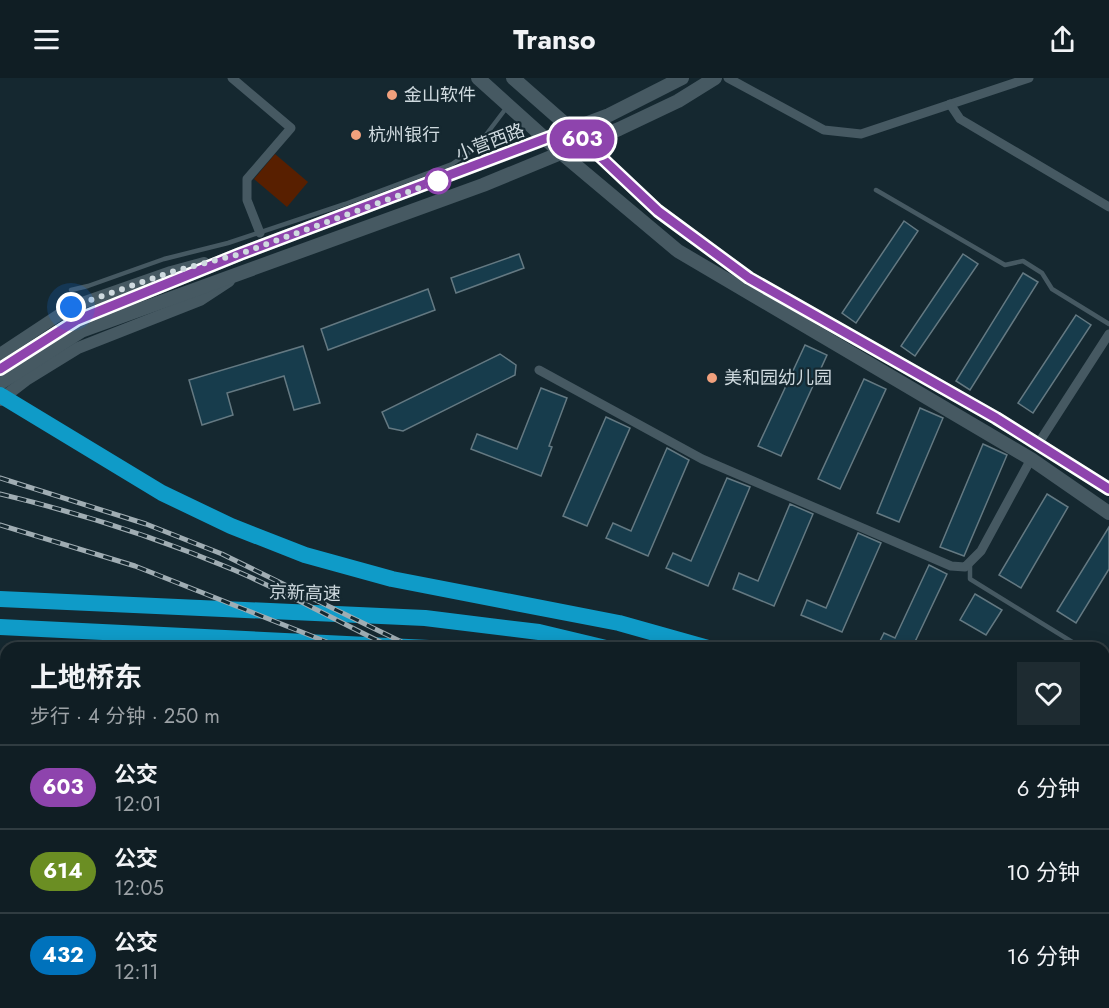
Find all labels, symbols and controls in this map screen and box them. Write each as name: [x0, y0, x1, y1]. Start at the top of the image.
text: Transo: [513, 20, 596, 59]
icon: menu: [30, 23, 63, 56]
icon: share: [1046, 23, 1079, 56]
place label: 金山软件: [404, 82, 476, 108]
marker: 金山软件: [385, 88, 399, 102]
street label: 小营西路: [452, 117, 528, 167]
line badge: 603: [548, 120, 616, 158]
place label: 杭州银行: [368, 122, 440, 148]
text: 603: [562, 124, 603, 154]
marker: 杭州银行: [349, 128, 363, 142]
unlabelled marker: [425, 168, 451, 194]
your location: [56, 292, 86, 322]
place label: 美和园幼儿园: [724, 365, 832, 391]
marker: 美和园幼儿园: [705, 371, 719, 385]
street label: 京新高速: [269, 579, 341, 607]
text: 上地桥东: [30, 657, 142, 698]
button: heart: [1017, 662, 1080, 725]
text: 步行 · 4 分钟 · 250 m: [30, 702, 220, 731]
text: 公交: [114, 758, 158, 790]
text: 603: [43, 772, 84, 802]
text: 6 分钟: [1017, 772, 1080, 804]
text: 12:01: [114, 790, 161, 819]
text: 公交: [114, 842, 158, 874]
text: 614: [43, 856, 83, 886]
text: 10 分钟: [1006, 856, 1080, 888]
text: 12:05: [114, 874, 164, 903]
text: 公交: [114, 926, 158, 958]
text: 432: [42, 940, 84, 970]
text: 16 分钟: [1007, 940, 1080, 972]
text: 12:11: [114, 958, 158, 987]

